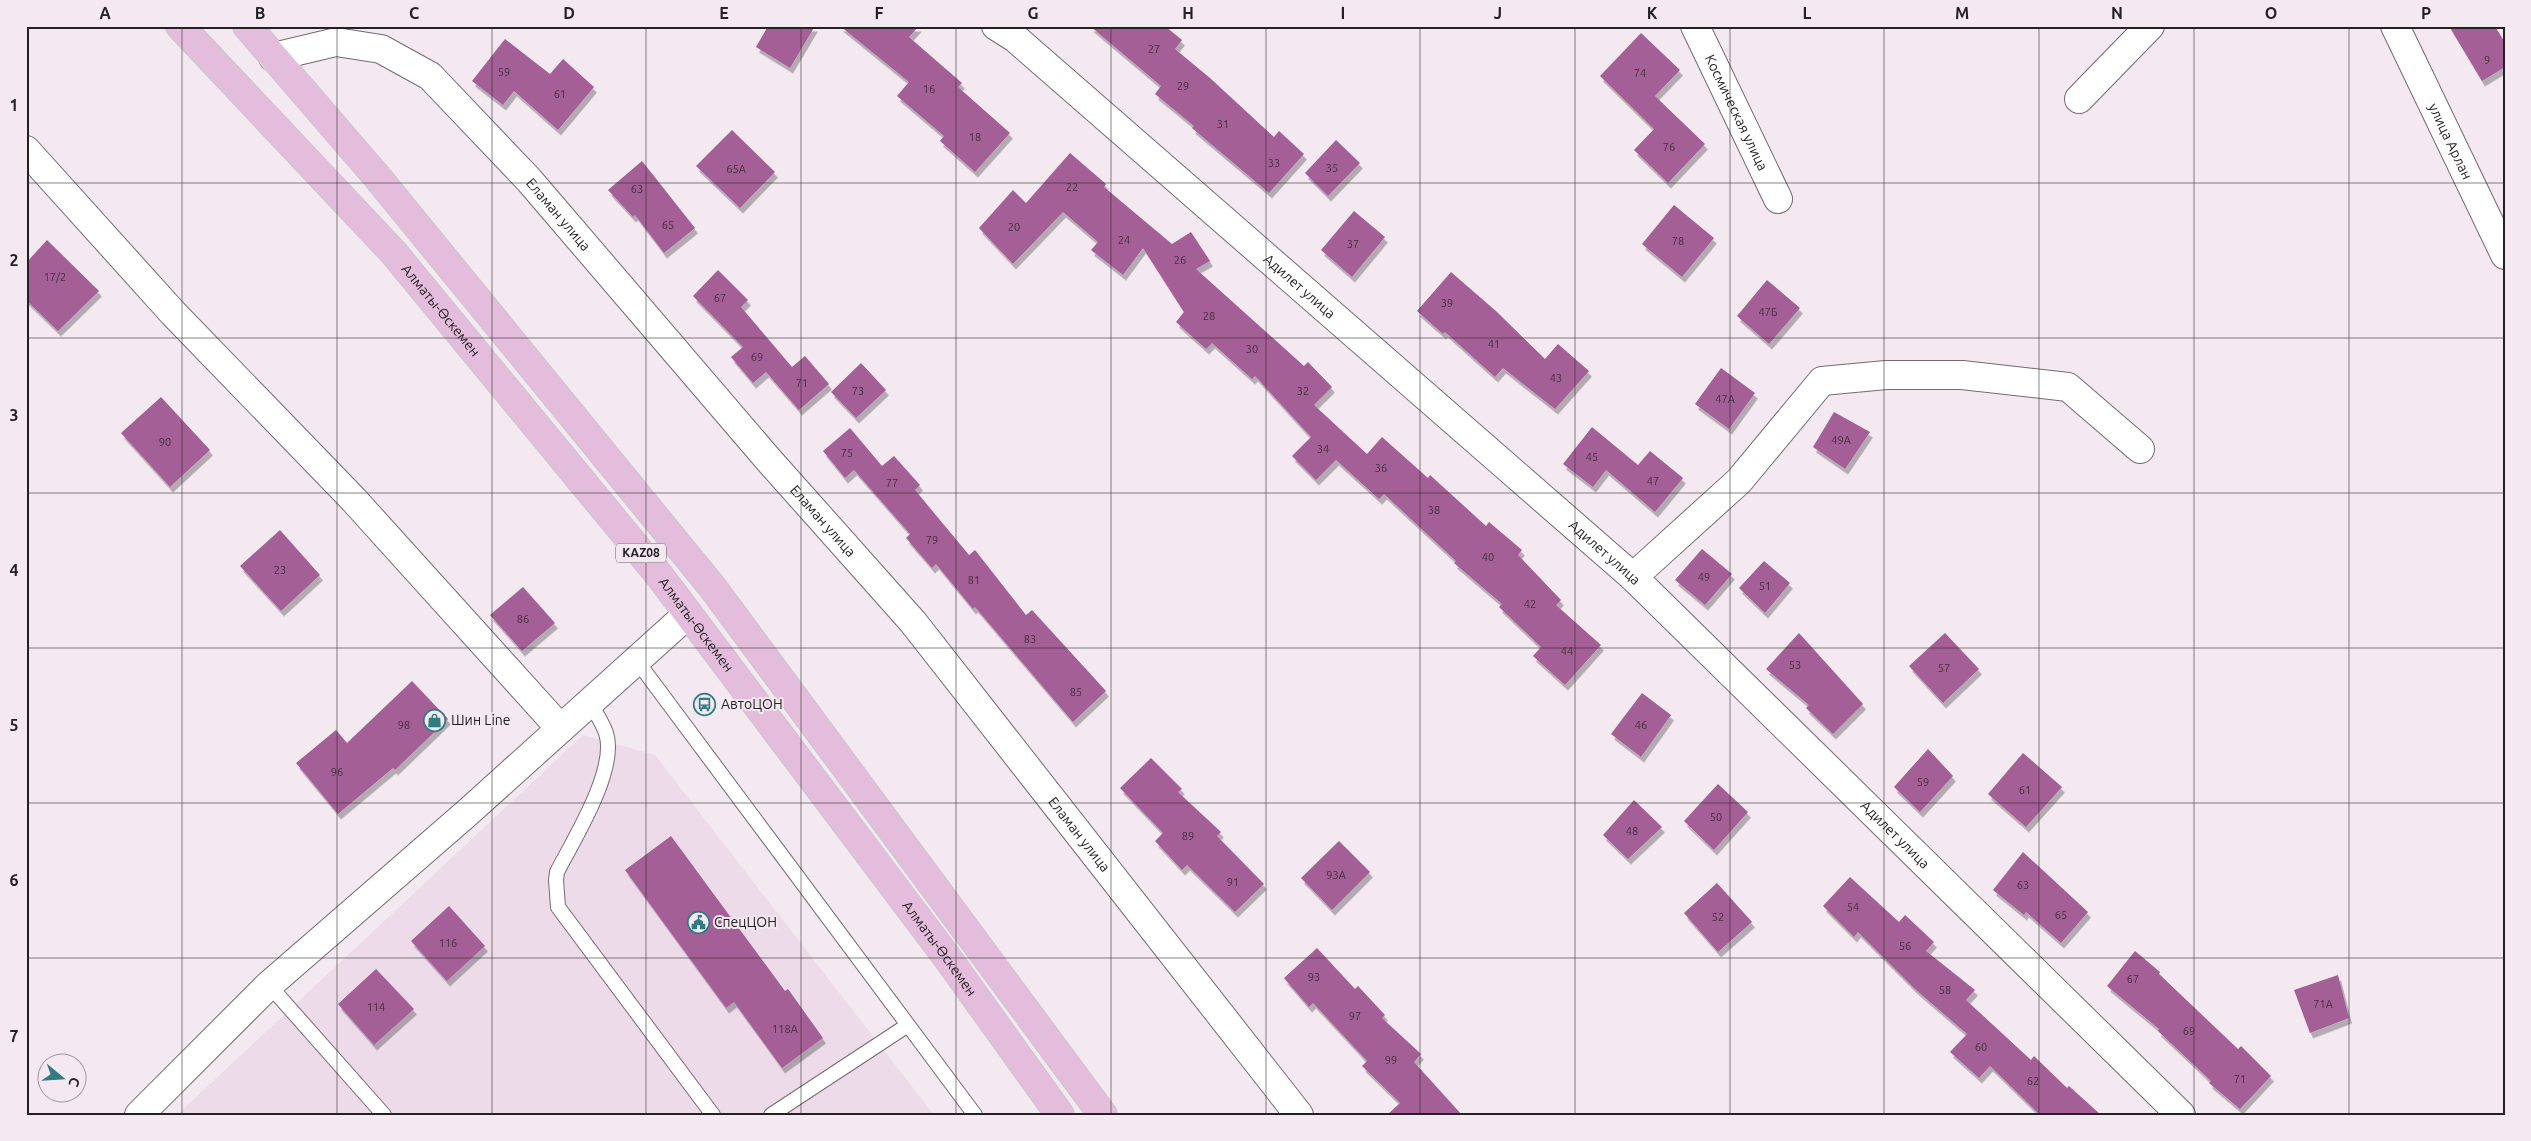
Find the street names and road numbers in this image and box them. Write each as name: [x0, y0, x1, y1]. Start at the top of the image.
street label: Космическая улица: [1702, 52, 1771, 173]
street label: улица Арлан: [2425, 101, 2475, 182]
street label: Еламан улица: [523, 175, 594, 254]
street label: Адилет улица: [1260, 251, 1339, 322]
street label: Алматы-Өскемен: [398, 261, 483, 359]
street label: Еламан улица: [787, 482, 859, 560]
street label: Адилет улица: [1566, 517, 1644, 588]
road number: KAZ08: [616, 544, 666, 562]
street label: Алматы-Өскемен: [656, 574, 737, 675]
street label: Еламан улица: [1045, 794, 1113, 875]
street label: Адилет улица: [1858, 797, 1933, 872]
street label: Алматы-Өскемен: [899, 898, 980, 999]

